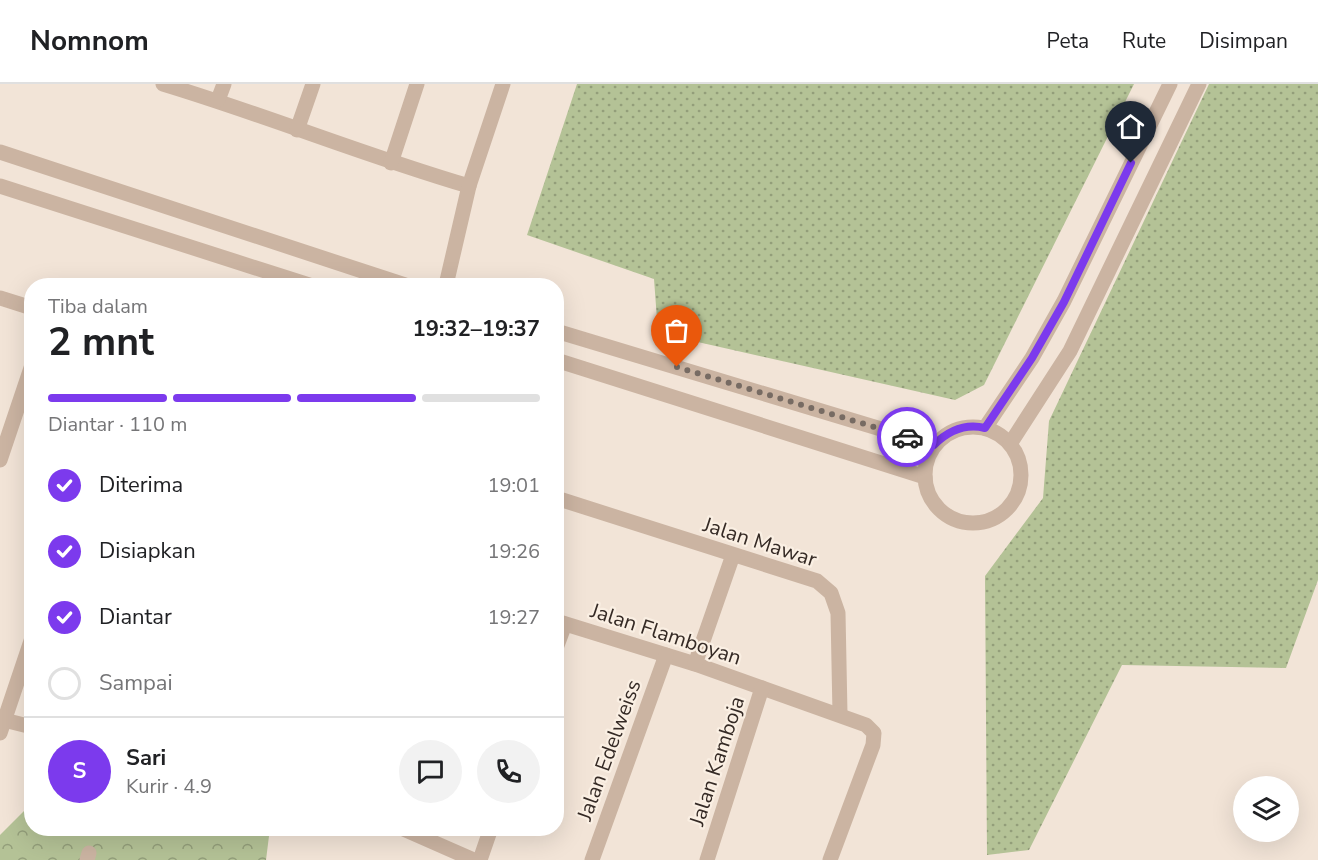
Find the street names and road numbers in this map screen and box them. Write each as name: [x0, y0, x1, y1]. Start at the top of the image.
street label: Jalan Mawar: [699, 510, 821, 574]
street label: Jalan Flamboyan: [586, 596, 745, 672]
street label: Jalan Edelweiss: [570, 676, 647, 825]
street label: Jalan Kamboja: [683, 693, 751, 830]

